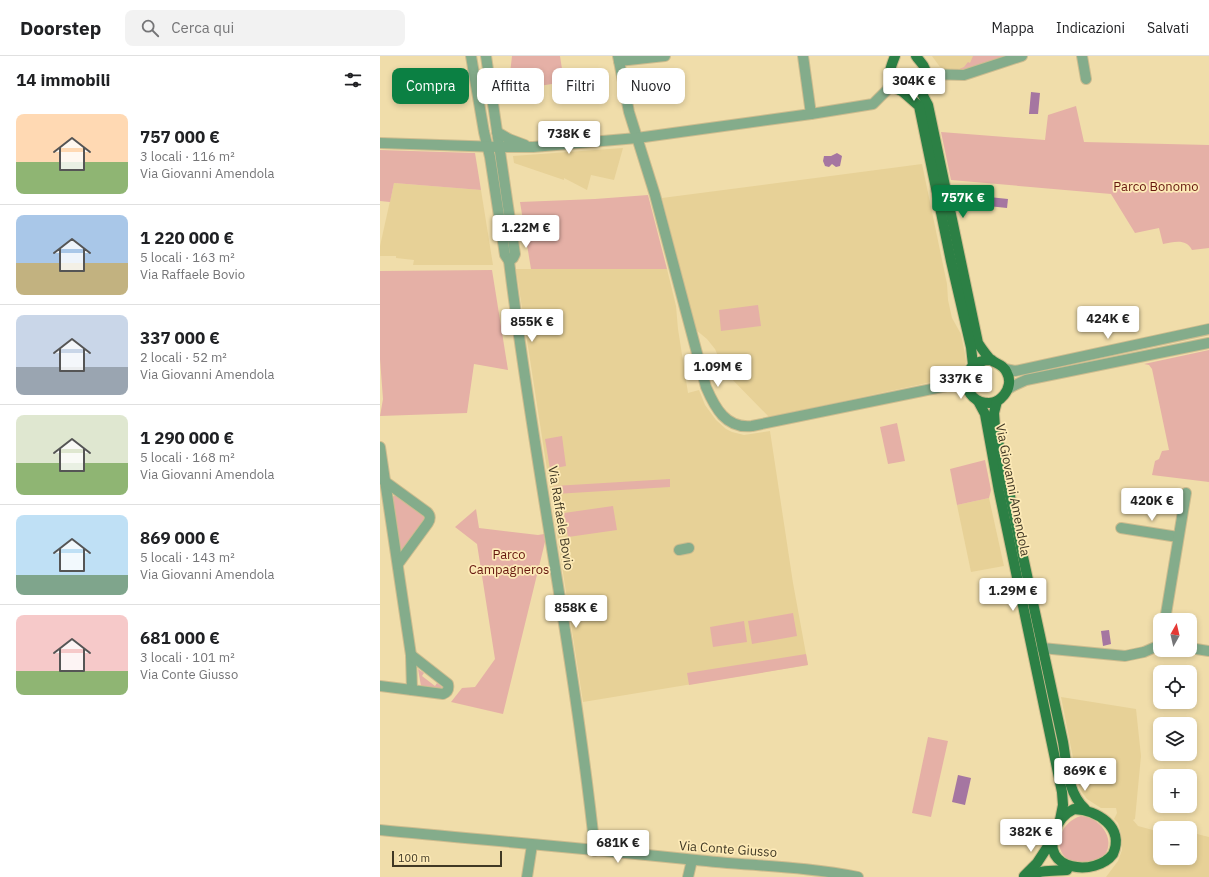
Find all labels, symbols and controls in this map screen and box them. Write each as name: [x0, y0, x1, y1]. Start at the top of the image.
search box: [125, 10, 405, 46]
text: Doorstep: [20, 16, 101, 40]
icon: search: [139, 17, 161, 39]
text: Cerca qui: [171, 18, 234, 37]
text: Mappa: [992, 19, 1034, 37]
text: Indicazioni: [1056, 19, 1125, 37]
text: Salvati: [1147, 19, 1189, 37]
chip: Compra: [392, 68, 469, 104]
chip: Affitta: [477, 68, 544, 104]
chip: Filtri: [552, 68, 609, 104]
chip: Nuovo: [617, 68, 685, 104]
pin: 304K €: [881, 68, 947, 102]
text: 14 immobili: [16, 69, 110, 91]
icon: filters: [342, 69, 364, 91]
text: 304K €: [892, 72, 936, 89]
pin: 738K €: [536, 121, 602, 155]
text: 738K €: [547, 125, 591, 142]
text: 757 000 €: [140, 126, 220, 148]
icon: home: [48, 130, 96, 178]
text: 3 locali · 116 m²: [140, 148, 235, 165]
text: Via Giovanni Amendola: [140, 165, 274, 182]
park label: Parco Bonomo: [1113, 178, 1199, 195]
pin: 757K €: [930, 185, 996, 219]
text: 757K €: [941, 189, 985, 206]
pin: 1.22M €: [489, 215, 563, 249]
text: 1.22M €: [501, 219, 551, 236]
text: 1 220 000 €: [140, 227, 234, 249]
icon: home: [48, 231, 96, 279]
text: 5 locali · 163 m²: [140, 249, 235, 266]
text: Via Raffaele Bovio: [140, 266, 245, 283]
pin: 424K €: [1075, 306, 1141, 340]
pin: 855K €: [499, 309, 565, 343]
text: 424K €: [1086, 310, 1130, 327]
text: 855K €: [510, 313, 554, 330]
text: 337 000 €: [140, 327, 220, 349]
icon: home: [48, 331, 96, 379]
text: 2 locali · 52 m²: [140, 349, 227, 366]
pin: 1.09M €: [681, 354, 755, 388]
text: 1.09M €: [693, 358, 743, 375]
text: Via Giovanni Amendola: [140, 366, 274, 383]
pin: 337K €: [928, 366, 994, 400]
text: 337K €: [939, 370, 983, 387]
street label: Via Giovanni Amendola: [992, 422, 1034, 558]
text: 1 290 000 €: [140, 427, 234, 449]
icon: home: [48, 431, 96, 479]
text: 5 locali · 168 m²: [140, 449, 235, 466]
street label: Via Raffaele Bovio: [544, 465, 578, 571]
text: Via Giovanni Amendola: [140, 466, 274, 483]
pin: 420K €: [1119, 488, 1185, 522]
text: 420K €: [1130, 492, 1174, 509]
text: 869 000 €: [140, 527, 220, 549]
icon: home: [48, 531, 96, 579]
park label: Parco Campagneros: [469, 546, 549, 578]
text: 5 locali · 143 m²: [140, 549, 235, 566]
text: Via Giovanni Amendola: [140, 566, 274, 583]
pin: 1.29M €: [976, 578, 1050, 612]
text: 1.29M €: [988, 582, 1038, 599]
pin: 858K €: [543, 595, 609, 629]
text: 858K €: [554, 599, 598, 616]
north arrow: [1153, 613, 1197, 657]
map controls: [1153, 613, 1197, 865]
text: 681 000 €: [140, 627, 220, 649]
icon: home: [48, 631, 96, 679]
text: 3 locali · 101 m²: [140, 649, 235, 666]
button: locate: [1153, 665, 1197, 709]
text: Via Conte Giusso: [140, 666, 238, 683]
button: layers: [1153, 717, 1197, 761]
pin: 869K €: [1052, 758, 1118, 792]
text: 869K €: [1063, 762, 1107, 779]
button: +: [1153, 769, 1197, 813]
pin: 382K €: [998, 819, 1064, 853]
button: −: [1153, 821, 1197, 865]
text: 382K €: [1009, 823, 1053, 840]
pin: 681K €: [585, 830, 651, 864]
text: 681K €: [596, 834, 640, 851]
street label: Via Conte Giusso: [678, 837, 778, 861]
scale bar: [392, 849, 502, 868]
text: 100 m: [398, 851, 430, 865]

